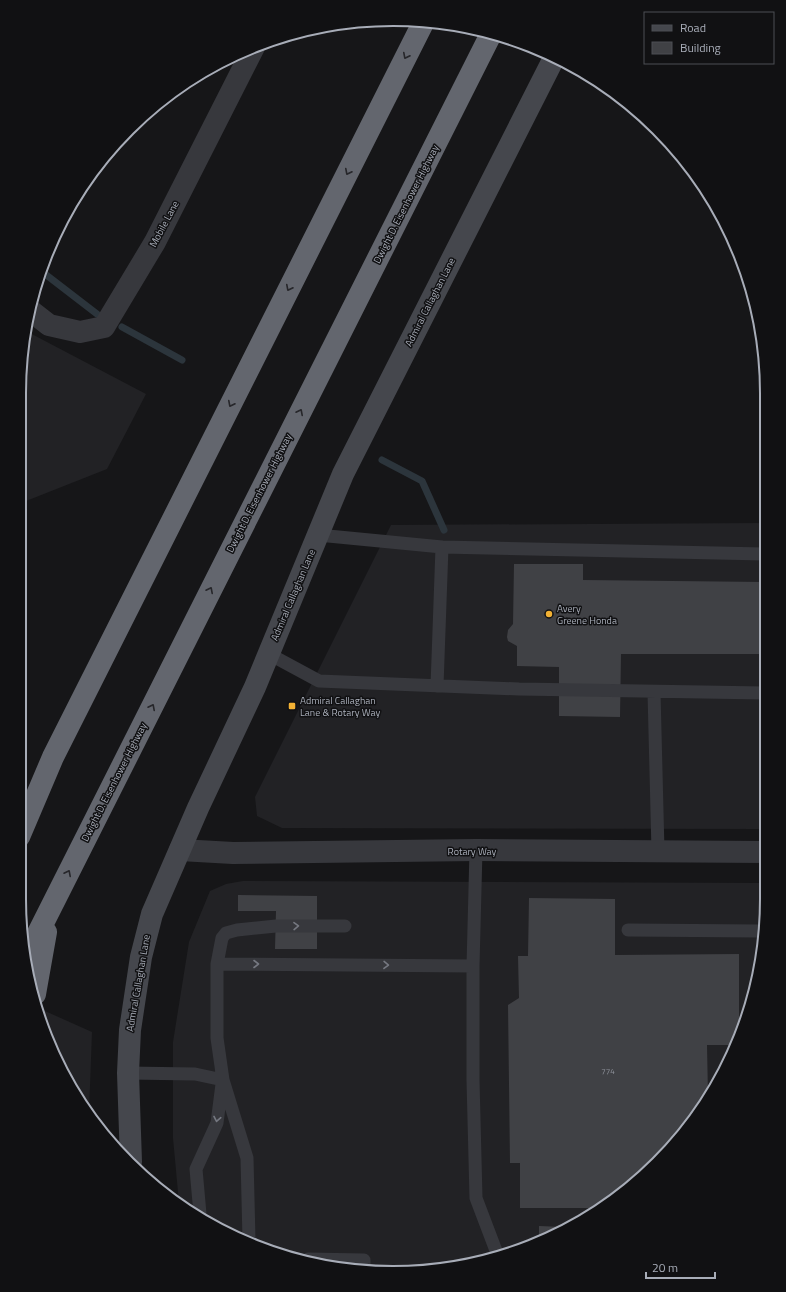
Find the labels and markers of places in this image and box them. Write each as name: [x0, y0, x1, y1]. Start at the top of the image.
place label: Avery Greene Honda: [557, 601, 617, 628]
marker: Avery Greene Honda: [544, 609, 554, 619]
place label: Admiral Callaghan Lane & Rotary Way: [300, 693, 380, 720]
marker: Admiral Callaghan Lane & Rotary Way: [287, 701, 297, 711]

